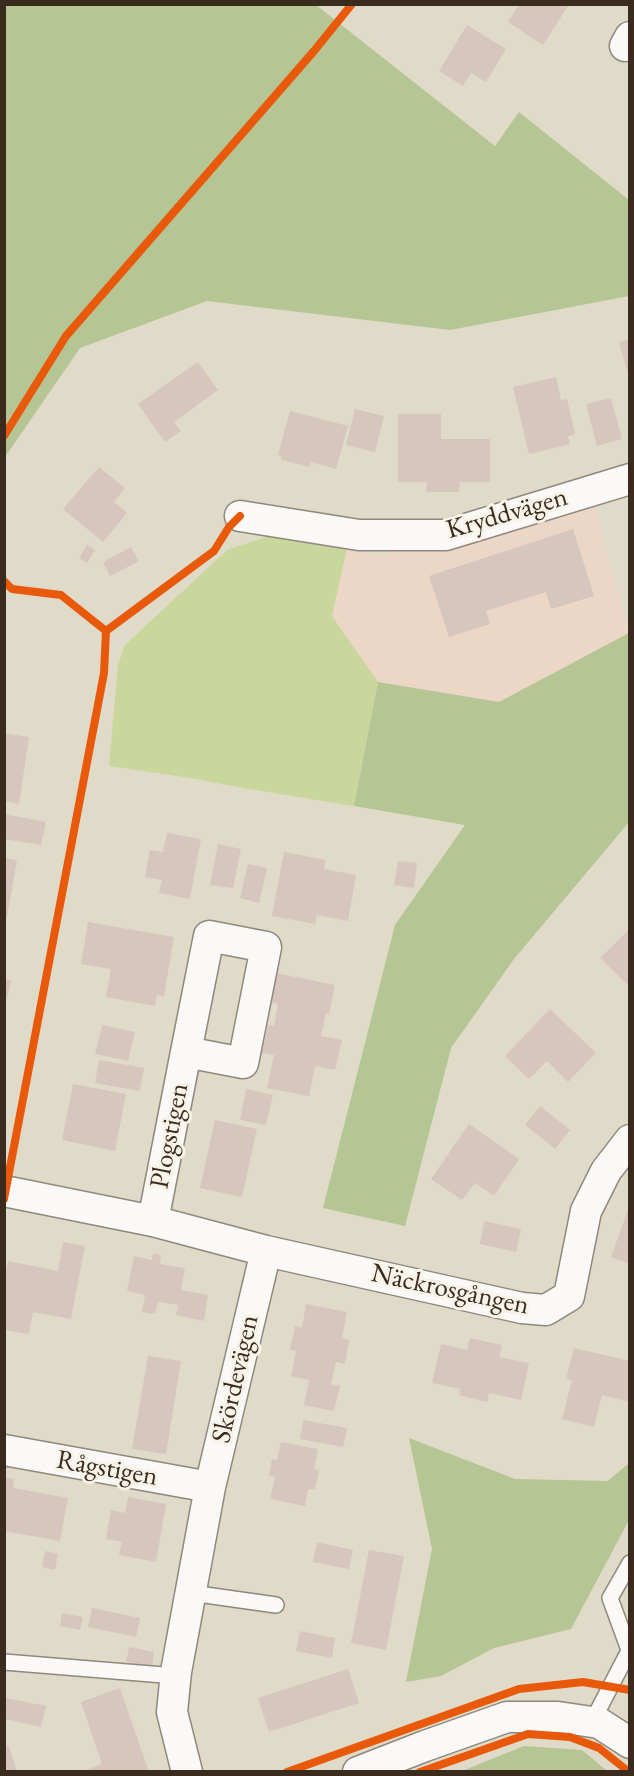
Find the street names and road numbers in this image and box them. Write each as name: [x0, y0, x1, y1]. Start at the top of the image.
street label: Kryddvägen: [443, 481, 571, 547]
street label: Plogstigen: [144, 1080, 196, 1192]
street label: Näckrosgången: [368, 1257, 532, 1323]
street label: Skördevägen: [206, 1312, 266, 1446]
street label: Rågstigen: [54, 1444, 160, 1494]

